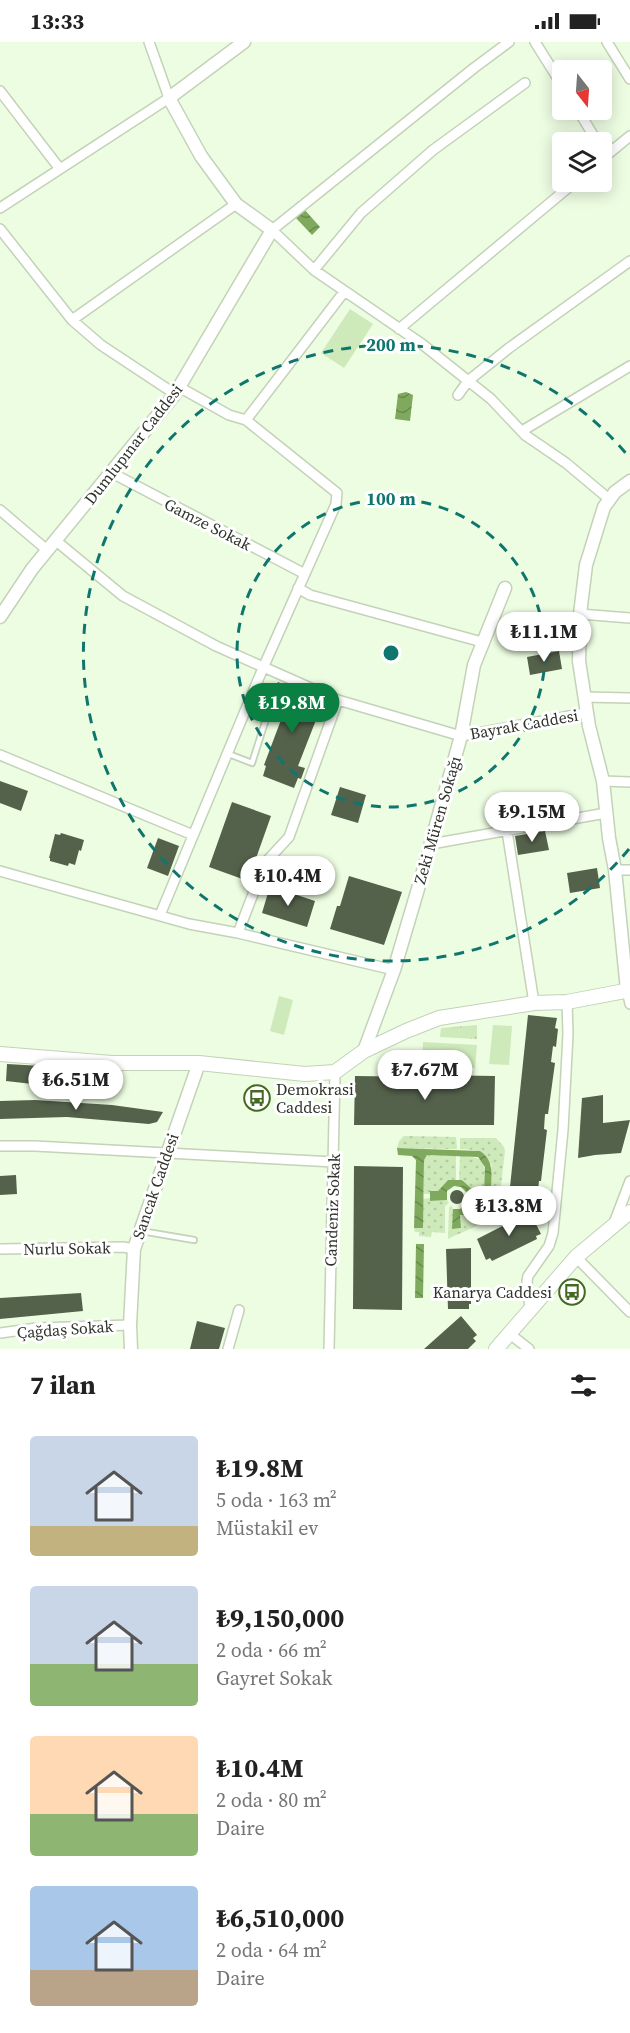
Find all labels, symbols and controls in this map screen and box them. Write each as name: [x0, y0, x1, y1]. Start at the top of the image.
text: 13:33: [30, 6, 84, 36]
north arrow: [552, 60, 612, 120]
map controls: [552, 60, 612, 192]
button: layers: [552, 132, 612, 192]
text: 200 m: [366, 332, 416, 357]
street label: Dumlupınar Caddesi: [79, 379, 187, 509]
text: 100 m: [366, 486, 416, 511]
street label: Gamze Sokak: [161, 493, 256, 555]
pin: ₺11.1M: [495, 612, 593, 663]
text: ₺11.1M: [510, 617, 578, 645]
centre of rings: [381, 643, 401, 663]
pin: ₺19.8M: [243, 683, 341, 734]
text: ₺19.8M: [258, 688, 326, 716]
street label: Bayrak Caddesi: [468, 704, 580, 744]
street label: Zeki Müren Sokağı: [408, 753, 466, 887]
pin: ₺9.15M: [483, 792, 581, 843]
text: ₺9.15M: [498, 797, 566, 825]
pin: ₺10.4M: [239, 856, 337, 907]
text: ₺10.4M: [254, 861, 322, 889]
pin: ₺7.67M: [376, 1050, 474, 1101]
text: ₺7.67M: [391, 1055, 459, 1083]
pin: ₺6.51M: [27, 1060, 125, 1111]
text: ₺6.51M: [42, 1065, 110, 1093]
place label: Demokrasi Caddesi: [276, 1078, 354, 1118]
bus stop icon: Demokrasi Caddesi: [242, 1083, 272, 1113]
street label: Sancak Caddesi: [127, 1130, 183, 1242]
street label: Candeniz Sokak: [319, 1153, 345, 1267]
pin: ₺13.8M: [460, 1186, 558, 1237]
text: ₺13.8M: [475, 1191, 543, 1219]
street label: Nurlu Sokak: [23, 1236, 111, 1260]
bus stop icon: Kanarya Caddesi: [557, 1277, 587, 1307]
place label: Kanarya Caddesi: [433, 1281, 552, 1303]
street label: Çağdaş Sokak: [16, 1315, 114, 1343]
text: 7 ilan: [30, 1367, 96, 1403]
icon: filters: [567, 1369, 600, 1402]
text: ₺19.8M: [216, 1450, 303, 1486]
icon: home: [78, 1460, 150, 1532]
text: 5 oda · 163 m²: [216, 1486, 337, 1514]
text: Müstakil ev: [216, 1514, 318, 1542]
text: ₺9,150,000: [216, 1600, 344, 1636]
icon: home: [78, 1610, 150, 1682]
text: 2 oda · 66 m²: [216, 1636, 327, 1664]
text: Gayret Sokak: [216, 1664, 333, 1692]
text: ₺10.4M: [216, 1750, 303, 1786]
icon: home: [78, 1760, 150, 1832]
text: 2 oda · 80 m²: [216, 1786, 327, 1814]
text: Daire: [216, 1814, 265, 1842]
text: ₺6,510,000: [216, 1900, 344, 1936]
icon: home: [78, 1910, 150, 1982]
text: 2 oda · 64 m²: [216, 1936, 327, 1964]
text: Daire: [216, 1964, 265, 1992]

